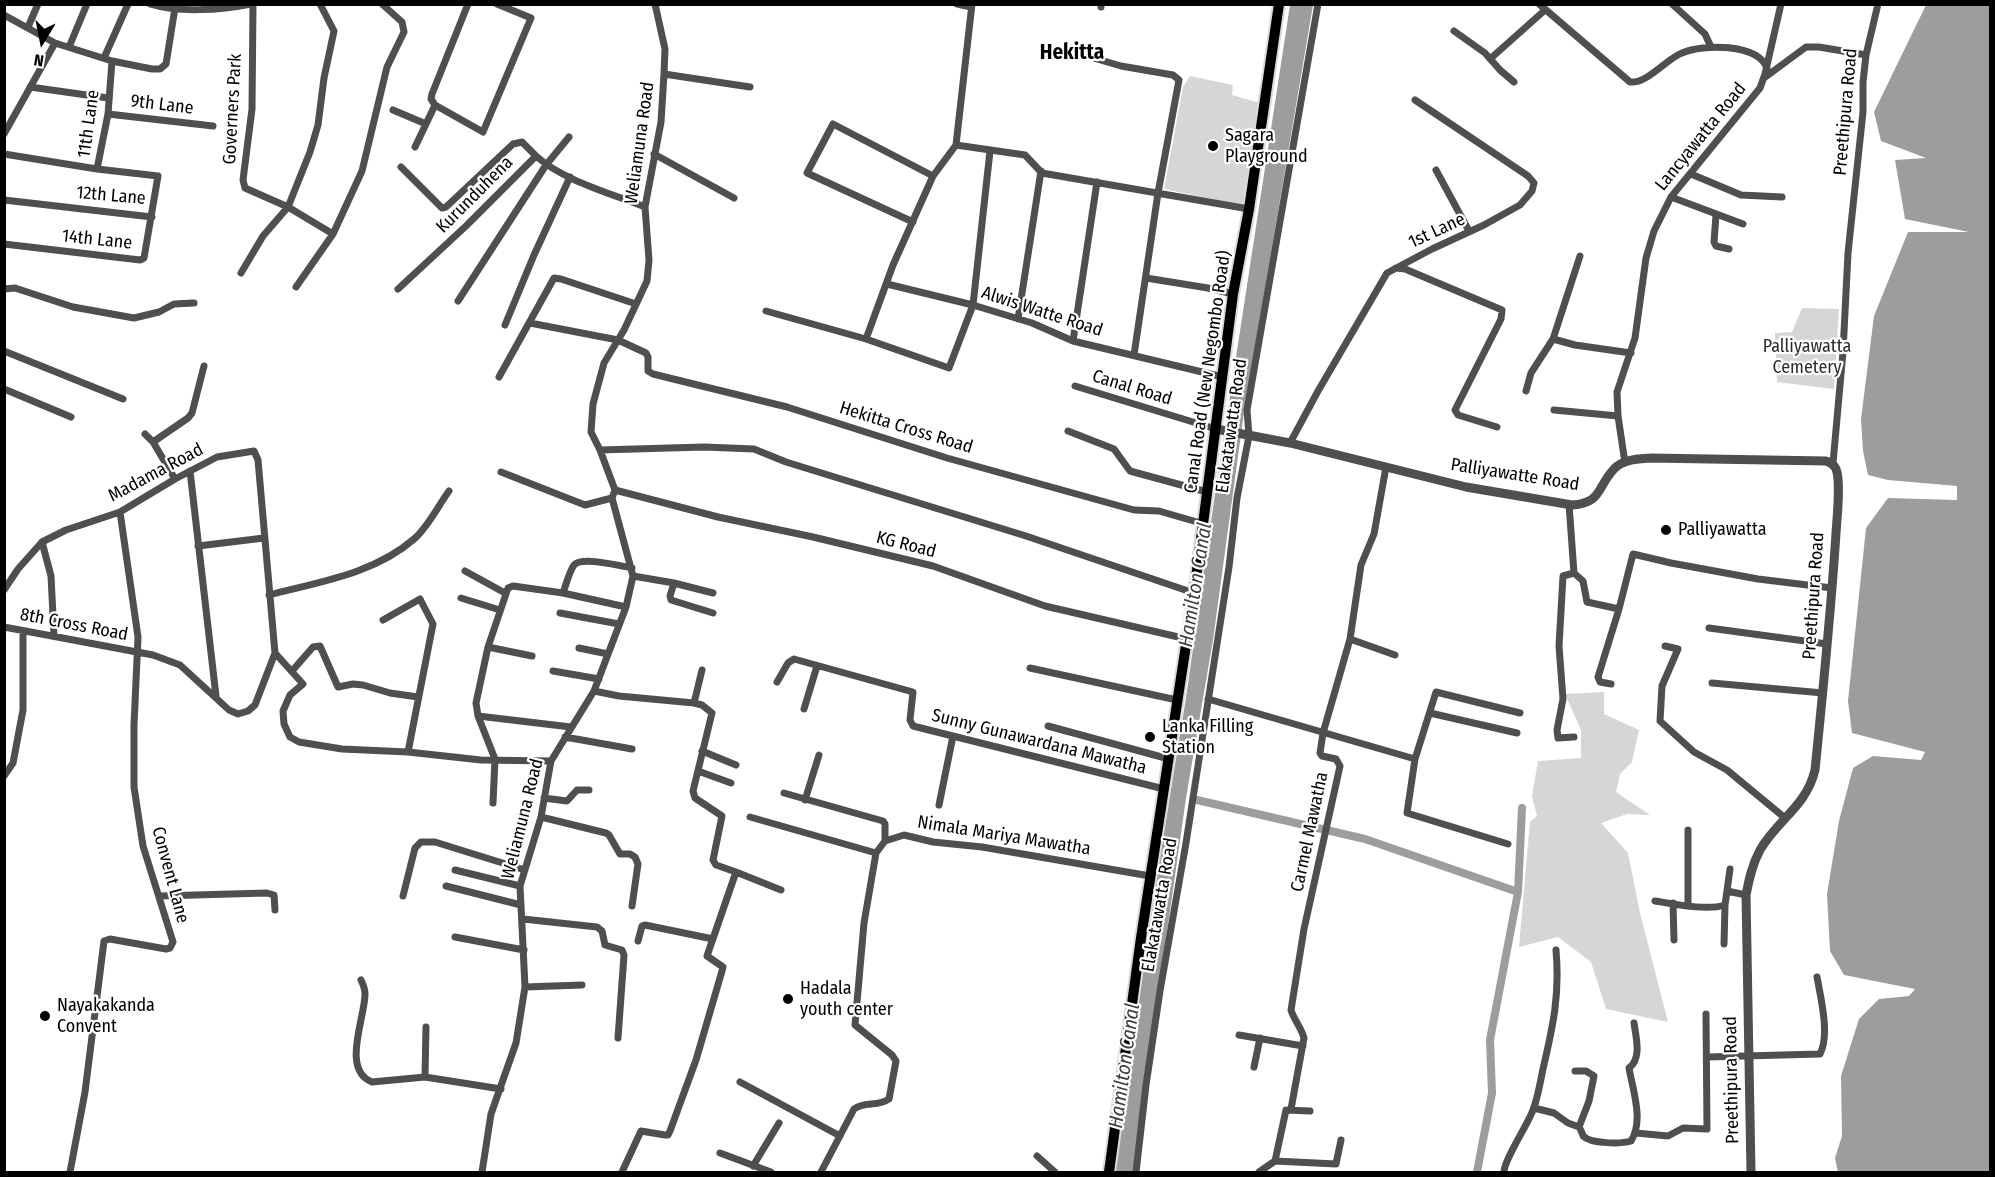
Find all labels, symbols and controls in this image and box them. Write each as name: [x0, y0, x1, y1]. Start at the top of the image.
north arrow: [12, 12, 72, 72]
district label: Hekitta: [1040, 40, 1104, 66]
street label: Preethipura Road: [1830, 48, 1862, 176]
text: N: [32, 50, 45, 70]
street label: Governers Park: [219, 53, 247, 165]
street label: Lancyawatta Road: [1651, 79, 1751, 195]
street label: Weliamuna Road: [621, 80, 659, 206]
street label: 11th Lane: [74, 89, 104, 159]
street label: 9th Lane: [129, 90, 195, 120]
place label: Sagara Playground: [1225, 125, 1308, 168]
marker: Sagara Playground: [1206, 139, 1220, 153]
street label: Kurunduhena: [432, 152, 518, 238]
street label: 12th Lane: [75, 182, 147, 210]
street label: 1st Lane: [1405, 209, 1469, 253]
street label: 14th Lane: [61, 226, 133, 254]
street label: Canal Road (New Negombo Road): [1180, 249, 1236, 495]
street label: Alwis Watte Road: [979, 282, 1105, 342]
park label: Palliyawatta Cemetery: [1763, 336, 1851, 378]
street label: Elakatawatta Road: [1212, 357, 1252, 495]
street label: Canal Road: [1090, 366, 1174, 410]
street label: Hekitta Cross Road: [837, 397, 975, 459]
street label: Madama Road: [105, 439, 207, 507]
street label: Palliyawatte Road: [1449, 454, 1581, 496]
place label: Palliyawatta: [1678, 519, 1767, 541]
water label: Hamilton Canal: [1174, 521, 1218, 649]
marker: Palliyawatta: [1659, 523, 1673, 537]
street label: KG Road: [874, 527, 938, 563]
street label: Preethipura Road: [1799, 532, 1829, 660]
street label: 8th Cross Road: [18, 604, 130, 646]
street label: Sunny Gunawardana Mawatha: [929, 705, 1149, 779]
place label: Lanka Filling Station: [1162, 716, 1253, 758]
marker: Lanka Filling Station: [1143, 730, 1157, 744]
street label: Weliamuna Road: [498, 757, 548, 881]
street label: Carmel Mawatha: [1287, 770, 1333, 894]
street label: Nimala Mariya Mawatha: [916, 812, 1092, 860]
street label: Convent Lane: [147, 824, 193, 926]
street label: Elakatawatta Road: [1138, 836, 1182, 974]
place label: Hadala youth center: [800, 978, 893, 1020]
marker: Hadala youth center: [781, 992, 795, 1006]
place label: Nayakakanda Convent: [57, 995, 155, 1038]
water label: Hamilton Canal: [1104, 1002, 1146, 1130]
marker: Nayakakanda Convent: [38, 1009, 52, 1023]
street label: Preethipura Road: [1720, 1016, 1744, 1144]

